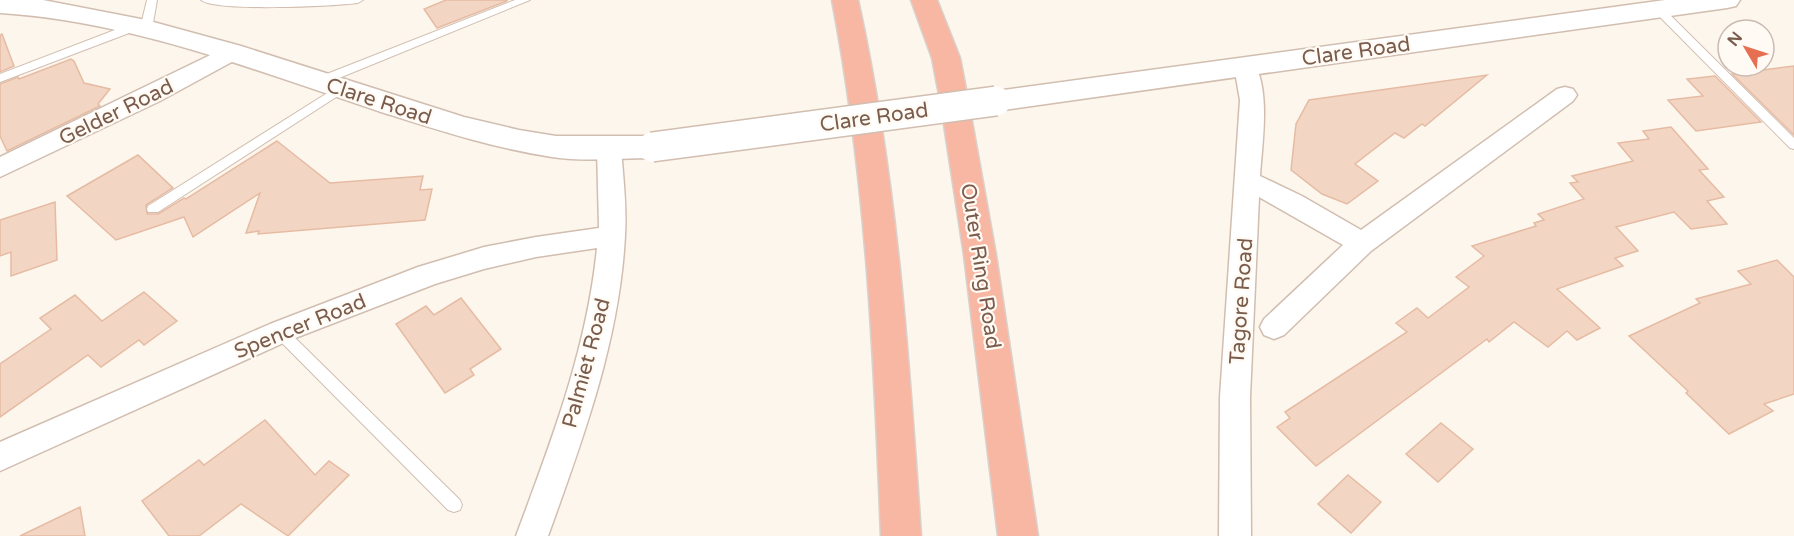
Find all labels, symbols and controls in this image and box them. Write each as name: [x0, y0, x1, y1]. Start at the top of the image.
north arrow: [1716, 18, 1776, 78]
text: N: [1723, 28, 1747, 50]
street label: Clare Road: [1300, 31, 1412, 71]
street label: Clare Road: [323, 73, 435, 130]
street label: Gelder Road: [55, 74, 178, 151]
street label: Clare Road: [818, 97, 930, 137]
street label: Outer Ring Road: [955, 181, 1006, 351]
street label: Tagore Road: [1225, 237, 1258, 365]
street label: Spencer Road: [231, 289, 370, 364]
street label: Palmiet Road: [557, 296, 616, 431]

